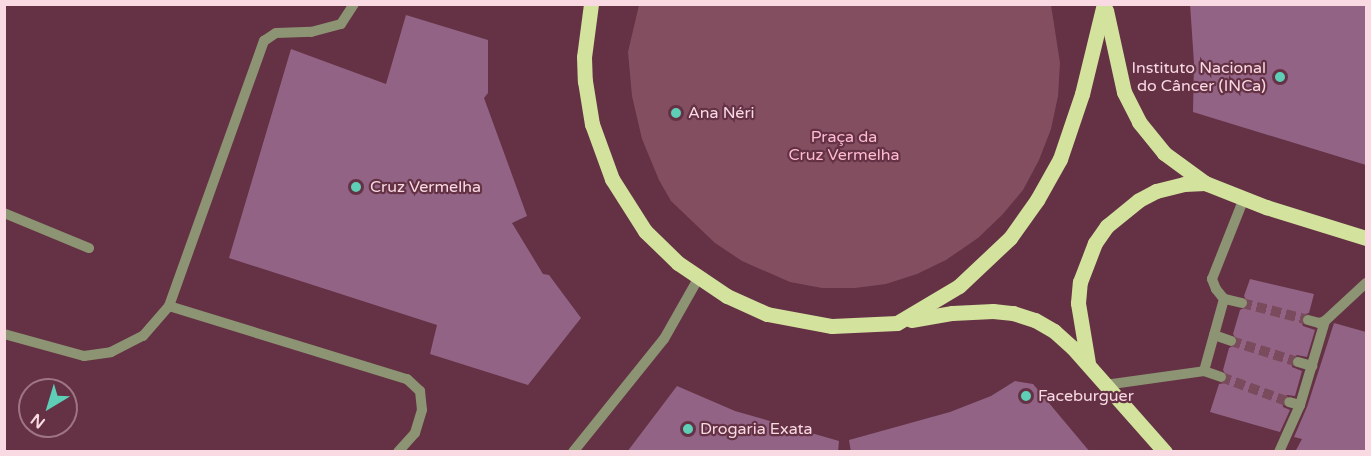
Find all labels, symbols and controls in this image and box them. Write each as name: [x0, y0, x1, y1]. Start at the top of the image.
place label: Instituto Nacional do Câncer (INCa): [1132, 58, 1266, 96]
marker: Instituto Nacional do Câncer (INCa): [1271, 68, 1289, 86]
place label: Ana Néri: [688, 103, 755, 123]
marker: Ana Néri: [669, 106, 683, 120]
park label: Praça da Cruz Vermelha: [789, 127, 899, 165]
place label: Cruz Vermelha: [370, 177, 481, 197]
marker: Cruz Vermelha: [347, 178, 365, 196]
north arrow: [18, 378, 78, 438]
place label: Faceburguer: [1038, 386, 1134, 406]
marker: Faceburguer: [1019, 389, 1033, 403]
text: N: [27, 409, 49, 432]
place label: Drogaria Exata: [700, 419, 813, 439]
marker: Drogaria Exata: [681, 422, 695, 436]

